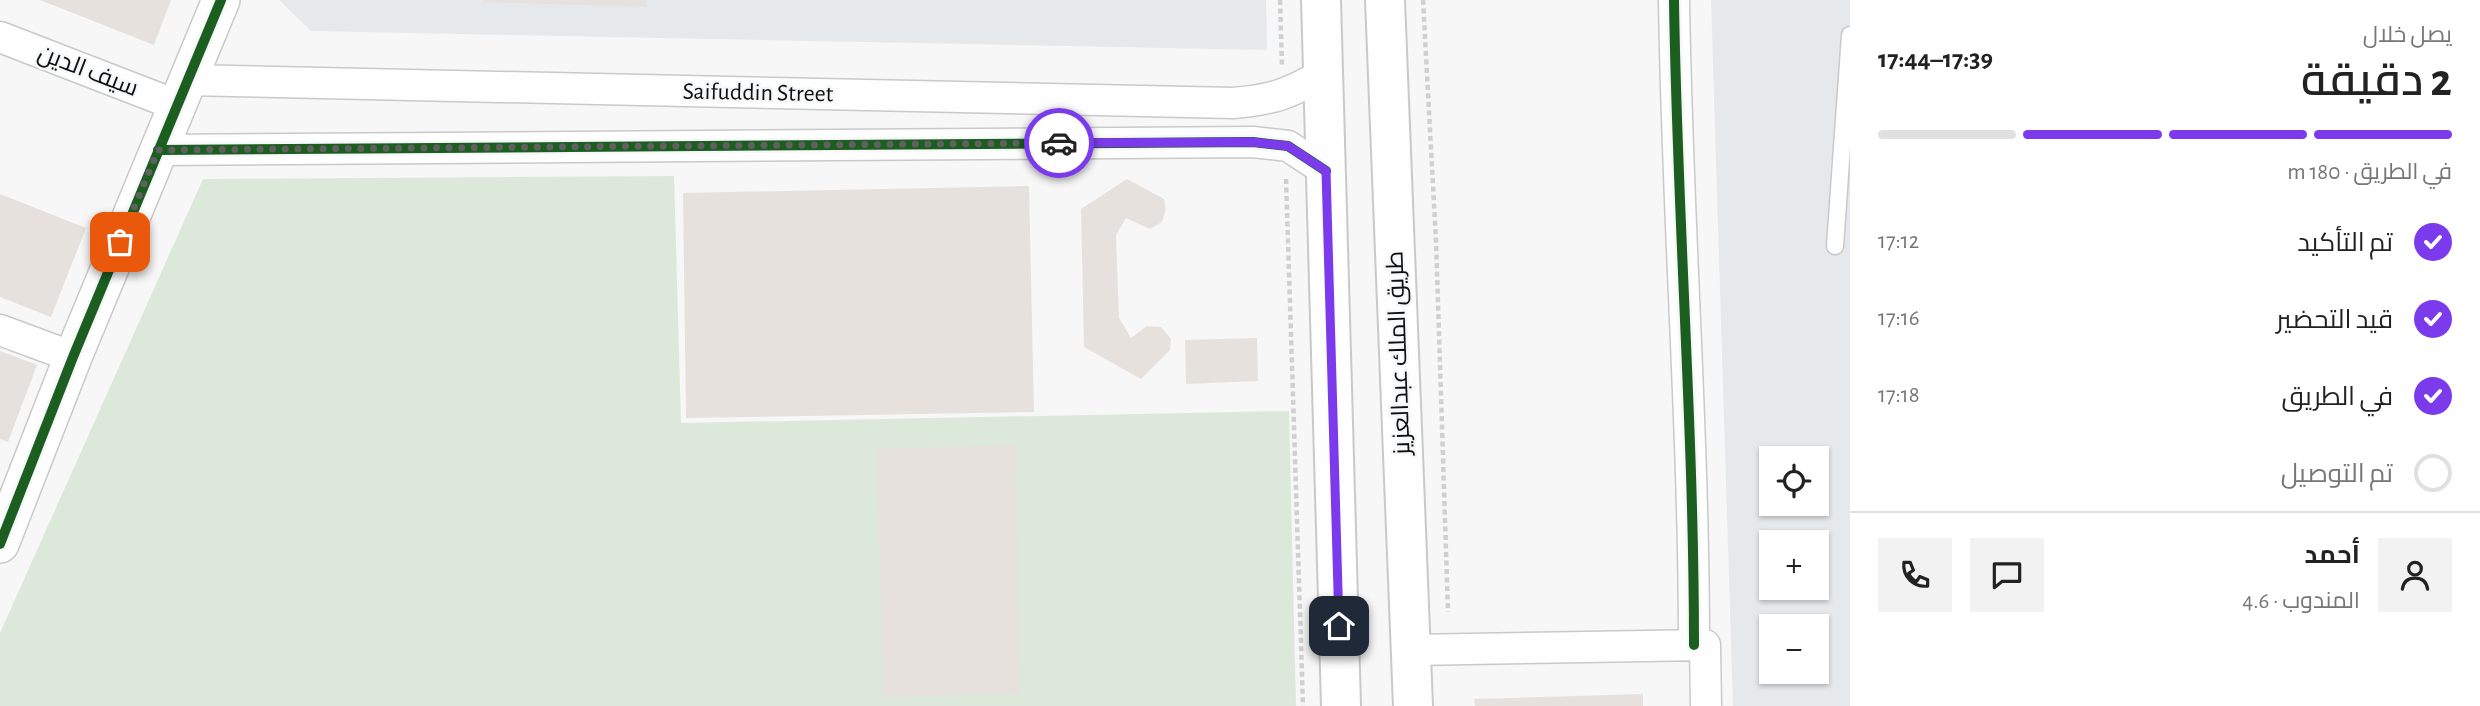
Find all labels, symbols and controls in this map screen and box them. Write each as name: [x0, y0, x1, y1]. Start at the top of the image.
text: يصل خلال: [2363, 24, 2452, 47]
street label: سيف الدين: [34, 41, 141, 102]
text: 17:39–17:44: [1878, 46, 1993, 72]
text: 2 دقيقة: [2301, 58, 2452, 104]
street label: Saifuddin Street: [682, 80, 834, 106]
courier: [1024, 108, 1094, 178]
icon: car: [1040, 124, 1078, 162]
text: في الطريق · 180 m: [2287, 161, 2452, 184]
pin: [90, 212, 150, 272]
icon: bag: [101, 223, 139, 261]
icon: check: [2414, 223, 2452, 261]
text: 17:12: [1878, 230, 1919, 253]
text: تم التأكيد: [2297, 230, 2393, 256]
street label: طريق الملك عبدالعزيز: [1383, 250, 1417, 457]
icon: check: [2414, 300, 2452, 338]
text: 17:16: [1878, 307, 1920, 330]
text: قيد التحضير: [2276, 307, 2393, 333]
icon: check: [2414, 377, 2452, 415]
text: 17:18: [1878, 384, 1920, 407]
text: في الطريق: [2281, 384, 2393, 410]
map controls: [1759, 446, 1829, 684]
button: locate: [1759, 446, 1829, 516]
text: تم التوصيل: [2281, 461, 2393, 487]
button: +: [1759, 530, 1829, 600]
button: phone: [1878, 538, 1952, 612]
button: chat: [1970, 538, 2044, 612]
button: person: [2378, 538, 2452, 612]
text: أحمد: [2304, 542, 2360, 568]
text: المندوب · 4.6: [2242, 590, 2360, 613]
pin: [1309, 596, 1369, 656]
icon: home: [1320, 607, 1358, 645]
button: −: [1759, 614, 1829, 684]

